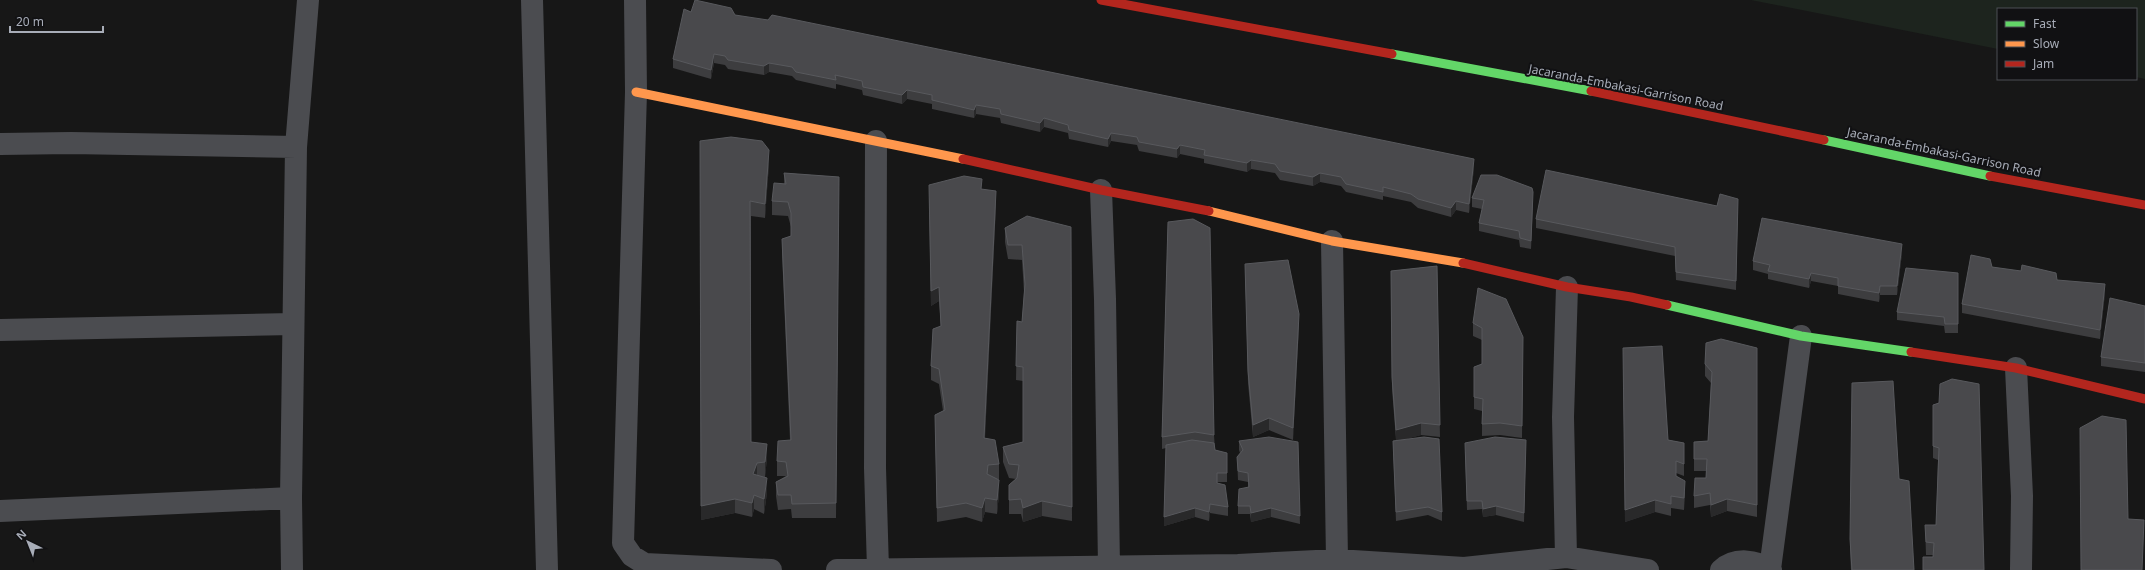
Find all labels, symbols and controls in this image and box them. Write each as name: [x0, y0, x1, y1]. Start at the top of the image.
scale bar: [10, 8, 103, 34]
legend: [1997, 8, 2137, 80]
text: 20 m: [16, 13, 44, 30]
text: Fast: [2033, 15, 2057, 32]
text: Slow: [2033, 35, 2060, 52]
text: Jam: [2032, 55, 2054, 72]
street label: Jacaranda-Embakasi-Garrison Road: [1526, 60, 1725, 114]
street label: Jacaranda-Embakasi-Garrison Road: [1844, 123, 2043, 181]
north arrow: [8, 522, 48, 562]
text: N: [12, 526, 29, 543]

